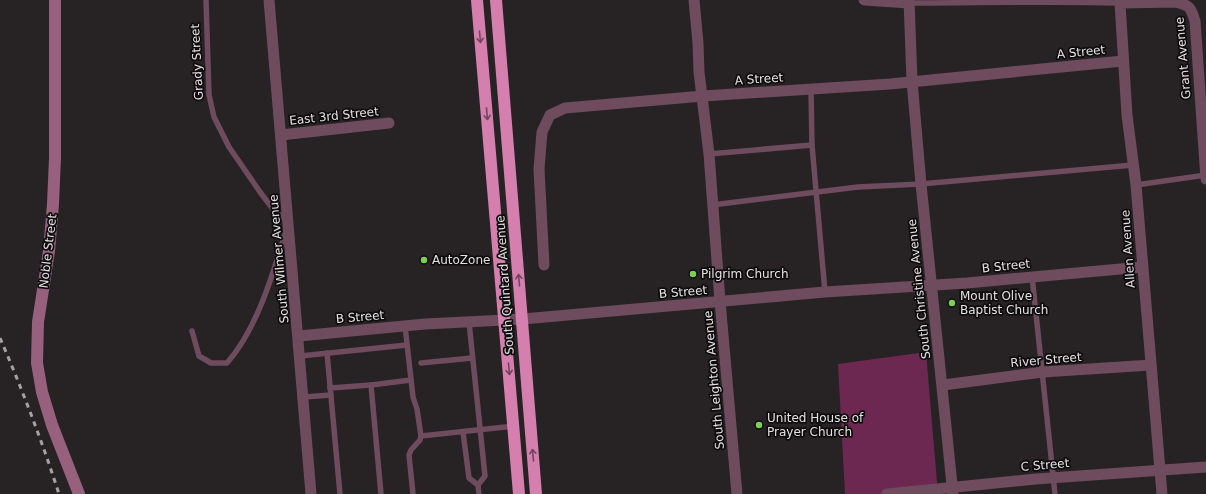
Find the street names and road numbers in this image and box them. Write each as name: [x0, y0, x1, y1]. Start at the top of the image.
street label: Grant Avenue: [1172, 16, 1194, 100]
street label: Grady Street: [188, 23, 206, 101]
street label: A Street: [1056, 42, 1106, 61]
street label: A Street: [734, 70, 784, 88]
street label: East 3rd Street: [289, 104, 380, 128]
street label: South Wilmer Avenue: [266, 194, 292, 324]
street label: Allen Avenue: [1118, 209, 1138, 289]
street label: Noble Street: [36, 213, 60, 289]
street label: South Quintard Avenue: [493, 215, 517, 355]
street label: South Christine Avenue: [905, 218, 933, 360]
street label: B Street: [981, 256, 1031, 275]
street label: B Street: [658, 283, 708, 301]
street label: B Street: [335, 308, 385, 326]
street label: South Leighton Avenue: [701, 310, 727, 450]
street label: River Street: [1010, 350, 1082, 370]
street label: C Street: [1020, 456, 1070, 474]

